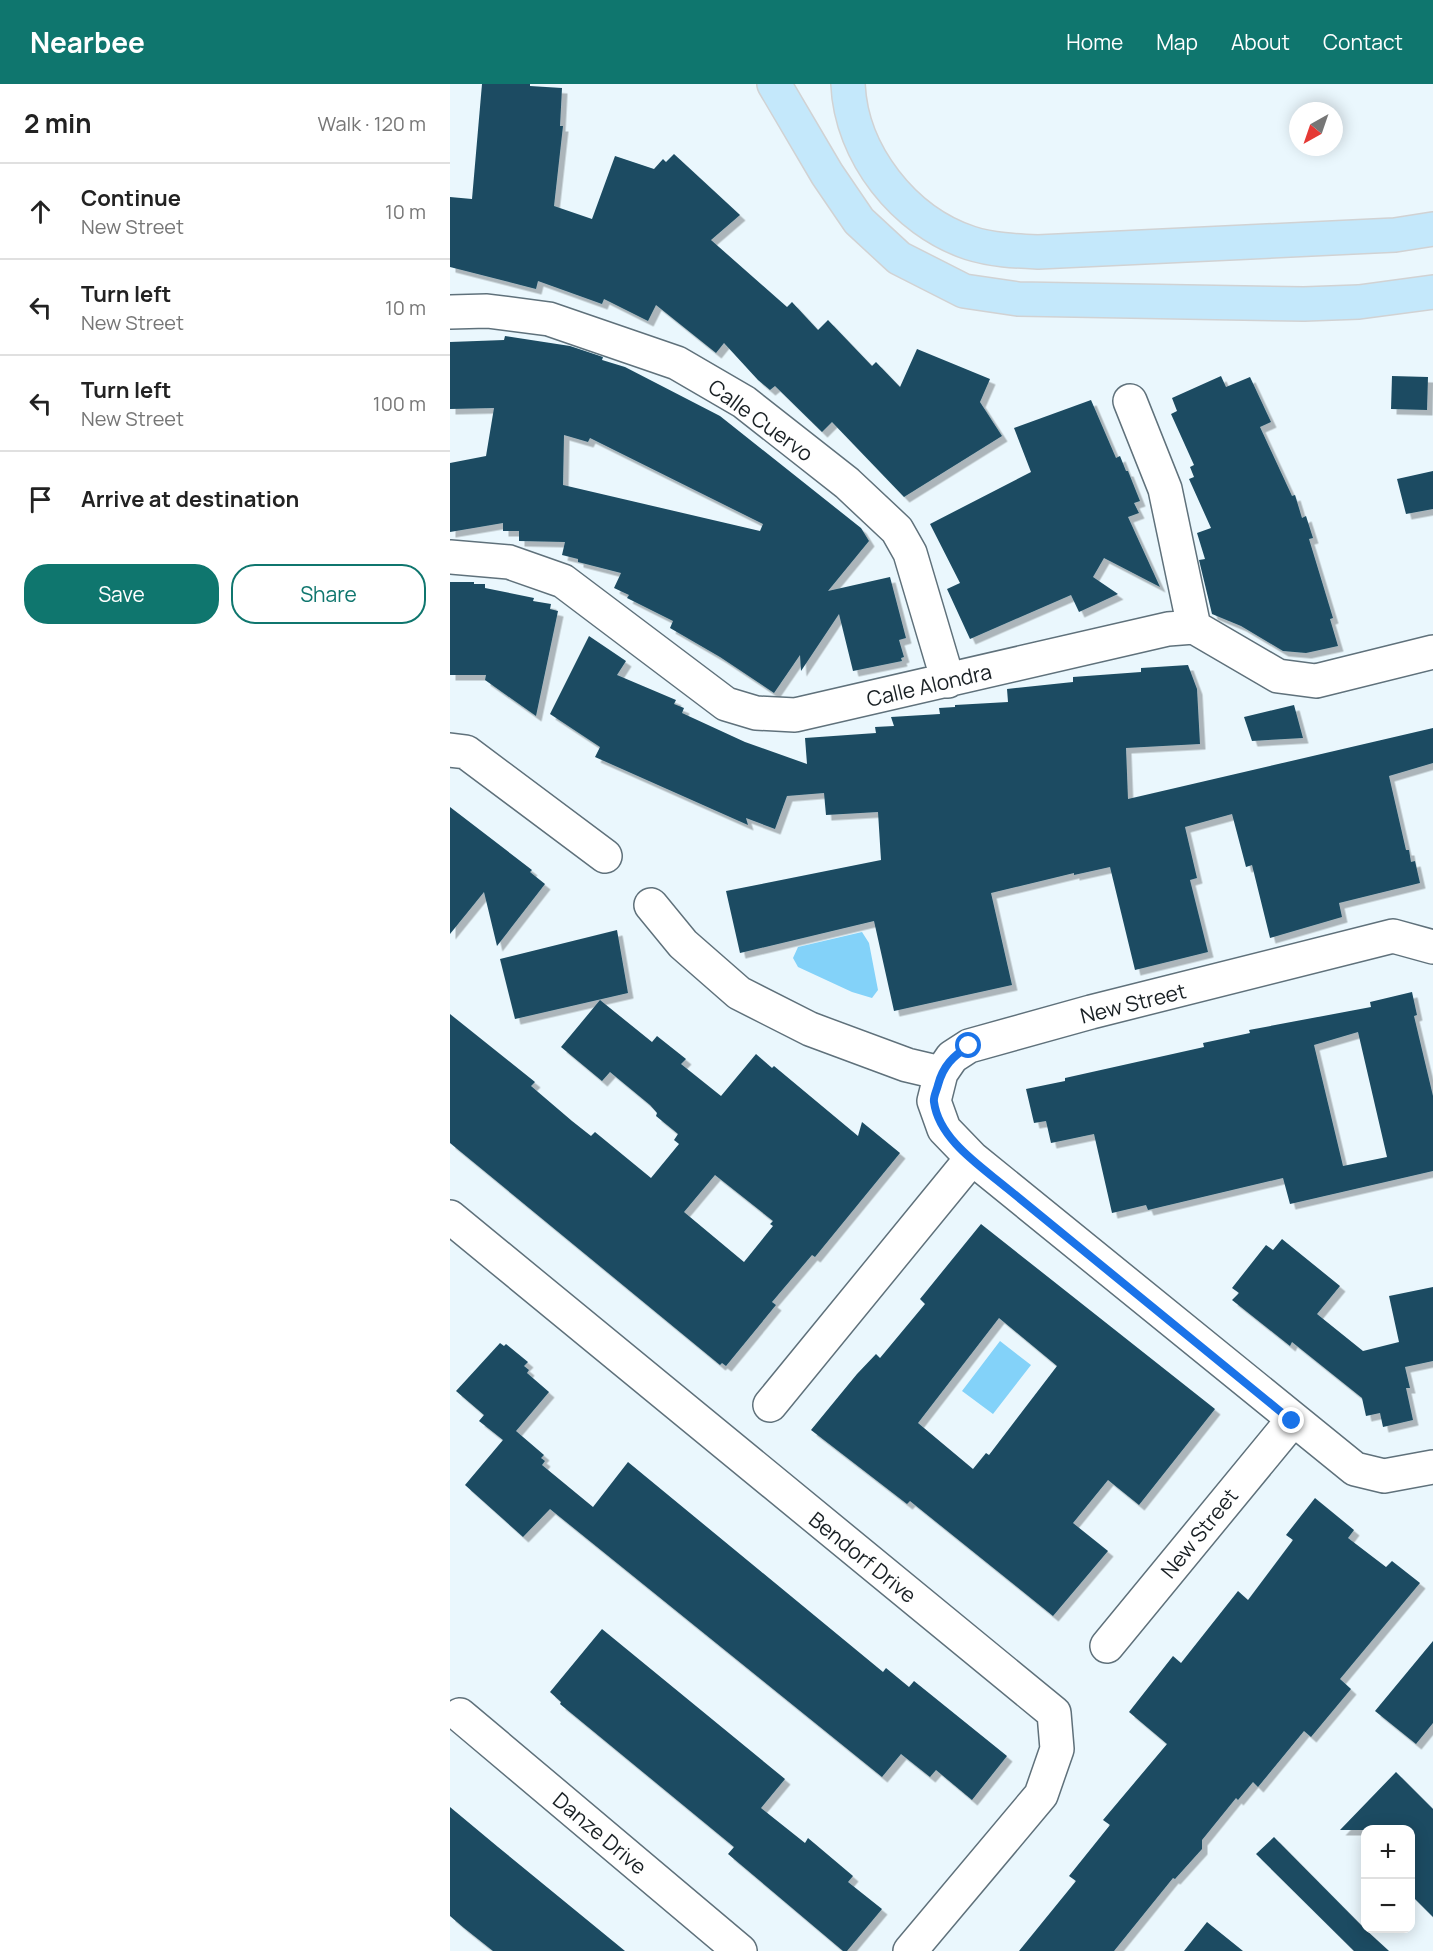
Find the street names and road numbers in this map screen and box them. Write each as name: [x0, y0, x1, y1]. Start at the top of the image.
street label: Calle Cuervo: [703, 373, 819, 467]
street label: Calle Alondra: [864, 657, 994, 713]
street label: New Street: [1077, 976, 1189, 1030]
street label: New Street: [1154, 1482, 1244, 1584]
street label: Bendorf Drive: [804, 1505, 922, 1609]
street label: Danze Drive: [547, 1786, 653, 1880]

